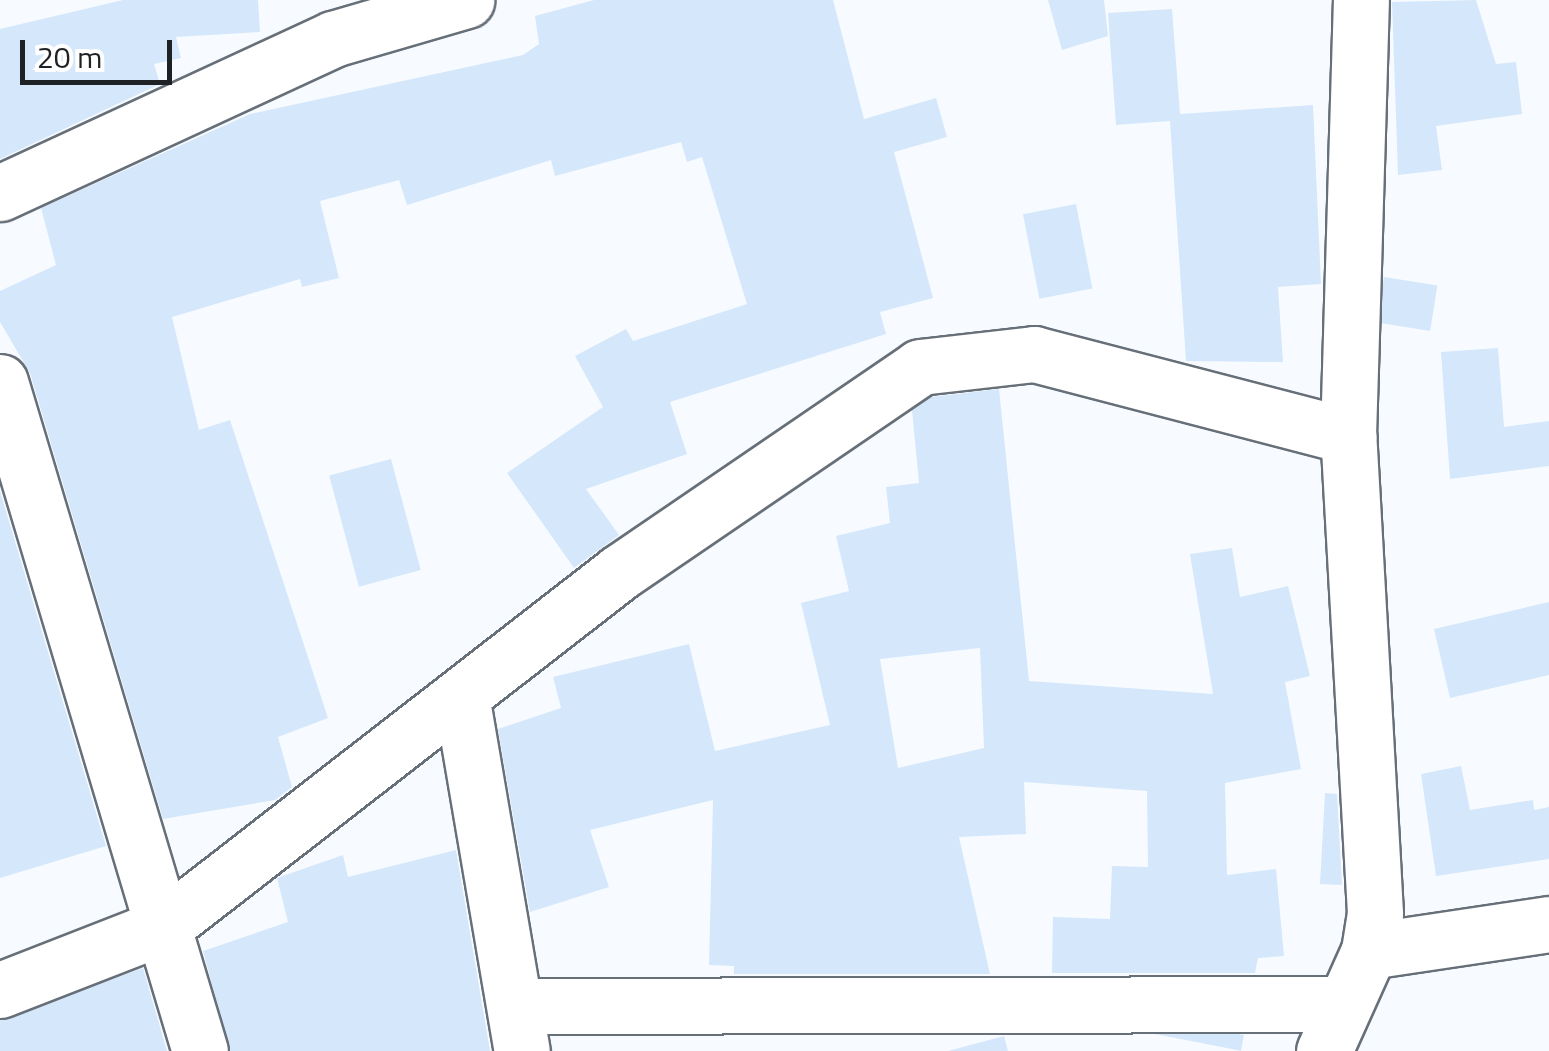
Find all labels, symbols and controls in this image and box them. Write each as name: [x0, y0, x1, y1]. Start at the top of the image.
scale bar: [25, 20, 178, 82]
text: 20 m: [37, 34, 102, 80]

